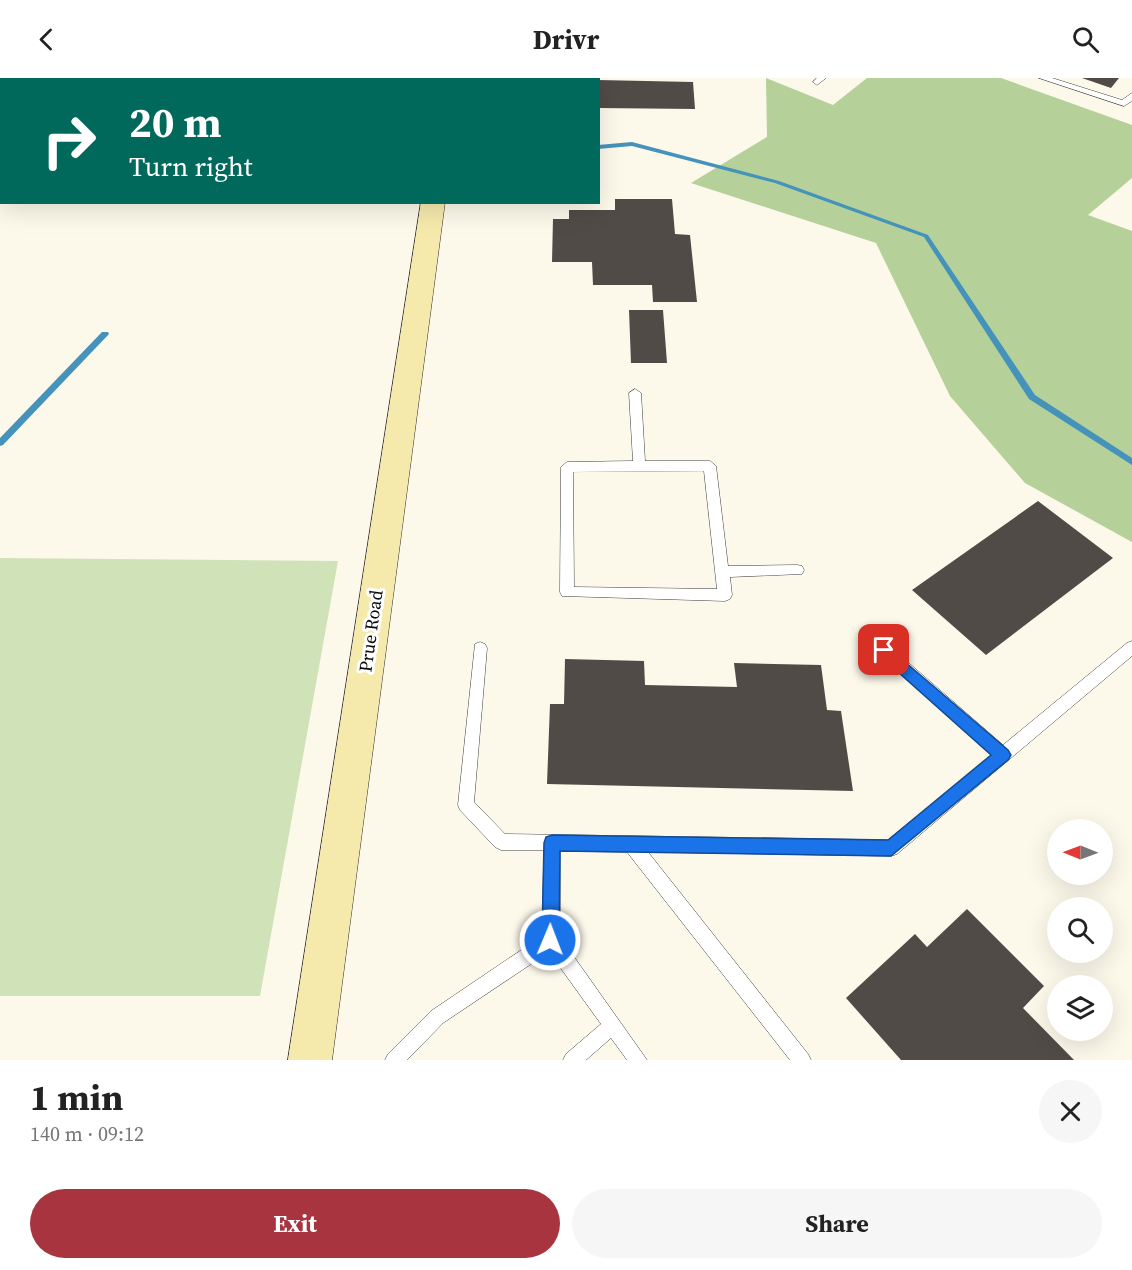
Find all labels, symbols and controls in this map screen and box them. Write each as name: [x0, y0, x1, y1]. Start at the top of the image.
text: Drivr: [533, 21, 599, 58]
icon: back: [30, 23, 63, 56]
icon: search: [1069, 23, 1102, 56]
text: 20 m: [129, 93, 222, 151]
icon: right: [30, 102, 108, 180]
text: Turn right: [129, 148, 253, 185]
street label: Prue Road: [352, 588, 389, 674]
pin: [858, 624, 909, 675]
icon: arrive: [867, 633, 900, 666]
north arrow: [1047, 819, 1113, 885]
map controls: [1047, 819, 1113, 1041]
button: search: [1047, 897, 1113, 963]
position arrow: [518, 908, 582, 972]
button: layers: [1047, 975, 1113, 1041]
text: 1 min: [30, 1073, 123, 1122]
button: close: [1039, 1080, 1102, 1143]
text: 140 m · 09:12: [30, 1120, 144, 1148]
button: Exit: [30, 1189, 560, 1258]
button: Share: [572, 1189, 1102, 1258]

